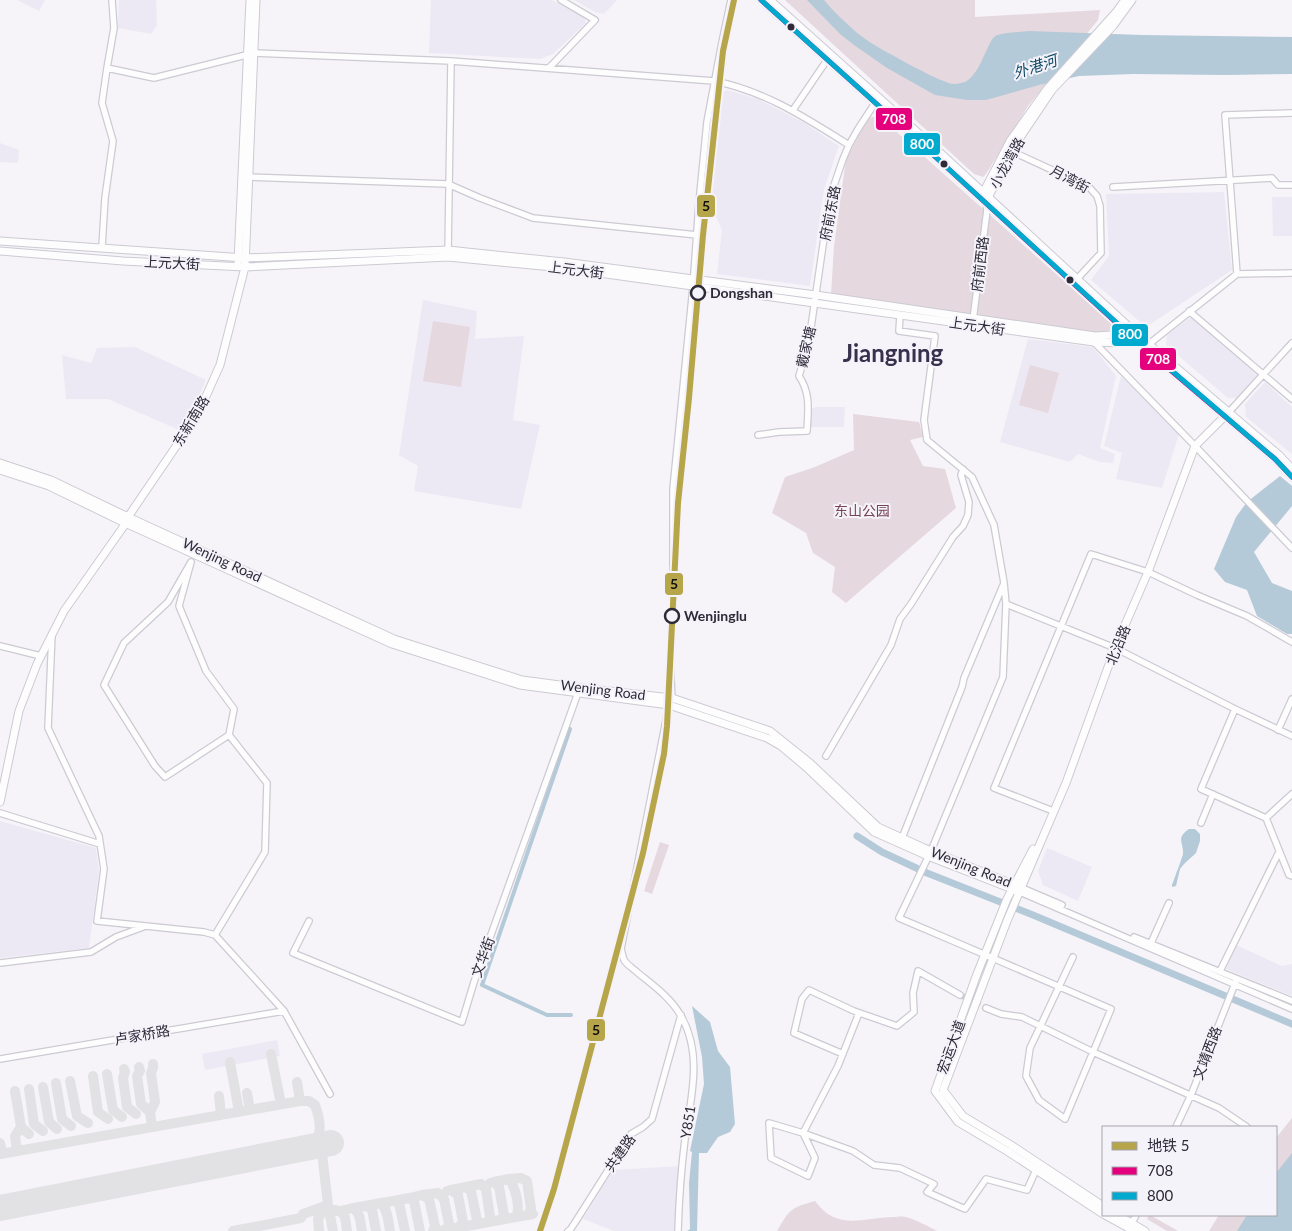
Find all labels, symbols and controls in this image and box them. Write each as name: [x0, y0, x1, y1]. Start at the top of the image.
unlabelled marker: [786, 22, 796, 32]
water label: 外港河: [1011, 50, 1062, 82]
line badge: 708: [875, 107, 913, 131]
text: 708: [882, 110, 906, 127]
line badge: 800: [903, 132, 941, 156]
street label: 小龙湾路: [986, 134, 1028, 191]
text: 800: [910, 135, 934, 152]
unlabelled marker: [939, 159, 949, 169]
street label: 月湾街: [1048, 161, 1093, 196]
street label: 府前东路: [816, 184, 843, 242]
line badge: 5: [696, 194, 716, 218]
text: 5: [702, 197, 710, 214]
street label: 府前西路: [968, 235, 991, 293]
street label: 上元大街: [144, 253, 200, 272]
street label: 上元大街: [547, 258, 605, 281]
unlabelled marker: [1065, 275, 1075, 285]
place label: Dongshan: [710, 284, 773, 301]
marker: Dongshan: [690, 285, 706, 301]
street label: 上元大街: [948, 313, 1006, 338]
line badge: 800: [1111, 323, 1149, 347]
street label: 戴家塘: [793, 325, 819, 369]
text: 800: [1118, 325, 1142, 342]
district label: Jiangning: [843, 338, 944, 367]
line badge: 708: [1139, 347, 1177, 371]
text: 708: [1146, 350, 1170, 367]
street label: 东新南路: [169, 392, 212, 449]
park label: 东山公园: [834, 502, 890, 519]
street label: Wenjing Road: [180, 534, 264, 585]
line badge: 5: [664, 572, 684, 596]
text: 5: [670, 575, 678, 592]
place label: Wenjinglu: [684, 607, 747, 624]
marker: Wenjinglu: [664, 608, 680, 624]
street label: 北沿路: [1102, 622, 1133, 667]
street label: Wenjing Road: [560, 676, 646, 703]
street label: Wenjing Road: [928, 843, 1014, 890]
street label: 文华街: [467, 934, 498, 979]
line badge: 5: [586, 1018, 606, 1042]
street label: 宏运大道: [933, 1018, 968, 1076]
street label: 卢家桥路: [113, 1021, 171, 1048]
text: 5: [592, 1021, 600, 1038]
street label: 文靖西路: [1189, 1024, 1225, 1082]
street label: Y851: [677, 1104, 698, 1140]
legend: [1102, 1126, 1277, 1216]
street label: 共建路: [601, 1131, 639, 1175]
text: 地铁 5: [1147, 1136, 1190, 1154]
text: 708: [1147, 1161, 1173, 1179]
text: 800: [1147, 1186, 1173, 1204]

